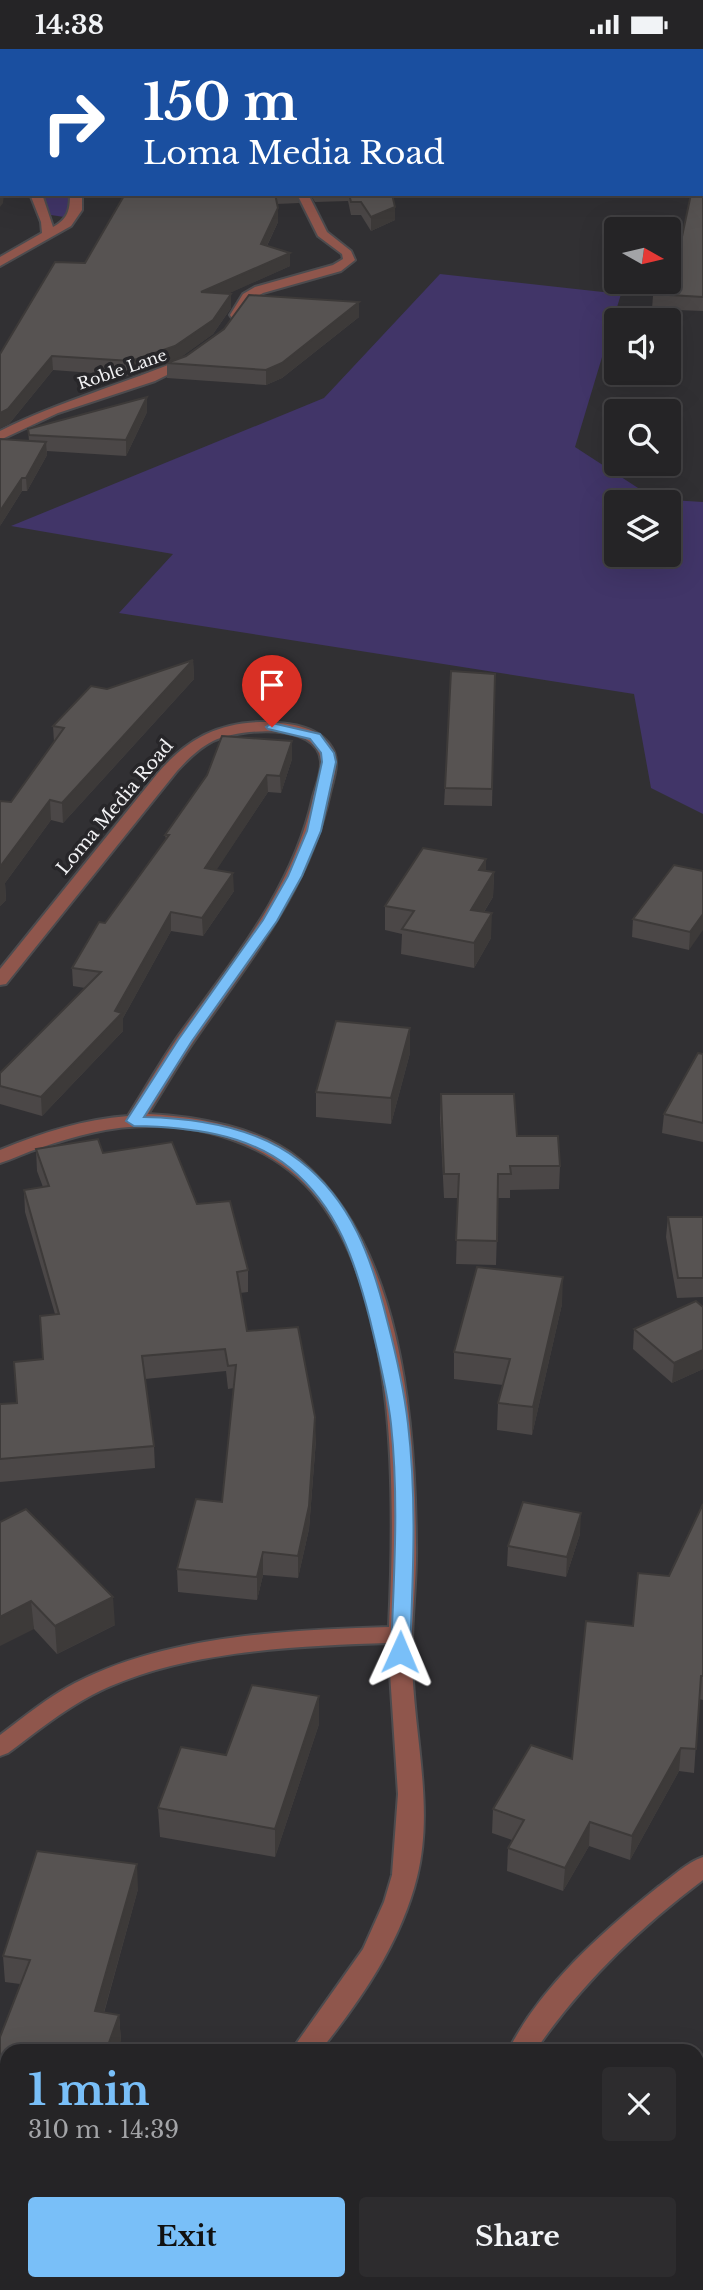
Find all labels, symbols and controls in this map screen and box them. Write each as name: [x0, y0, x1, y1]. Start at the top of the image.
text: 14:38: [35, 9, 104, 41]
text: 150 m: [143, 72, 298, 133]
icon: right: [28, 77, 119, 168]
text: Loma Media Road: [143, 133, 445, 173]
north arrow: [604, 217, 681, 294]
map controls: [604, 217, 681, 567]
button: sound: [604, 308, 681, 385]
street label: Roble Lane: [75, 344, 169, 394]
button: search: [604, 399, 681, 476]
button: layers: [604, 490, 681, 567]
pin: [242, 655, 302, 727]
icon: arrive: [253, 666, 291, 704]
street label: Loma Media Road: [52, 735, 178, 879]
position arrow: [363, 1615, 437, 1689]
text: 1 min: [28, 2064, 150, 2116]
button: close: [602, 2067, 676, 2141]
text: 310 m · 14:39: [28, 2116, 179, 2144]
button: Exit: [28, 2197, 345, 2277]
button: Share: [359, 2197, 676, 2277]

